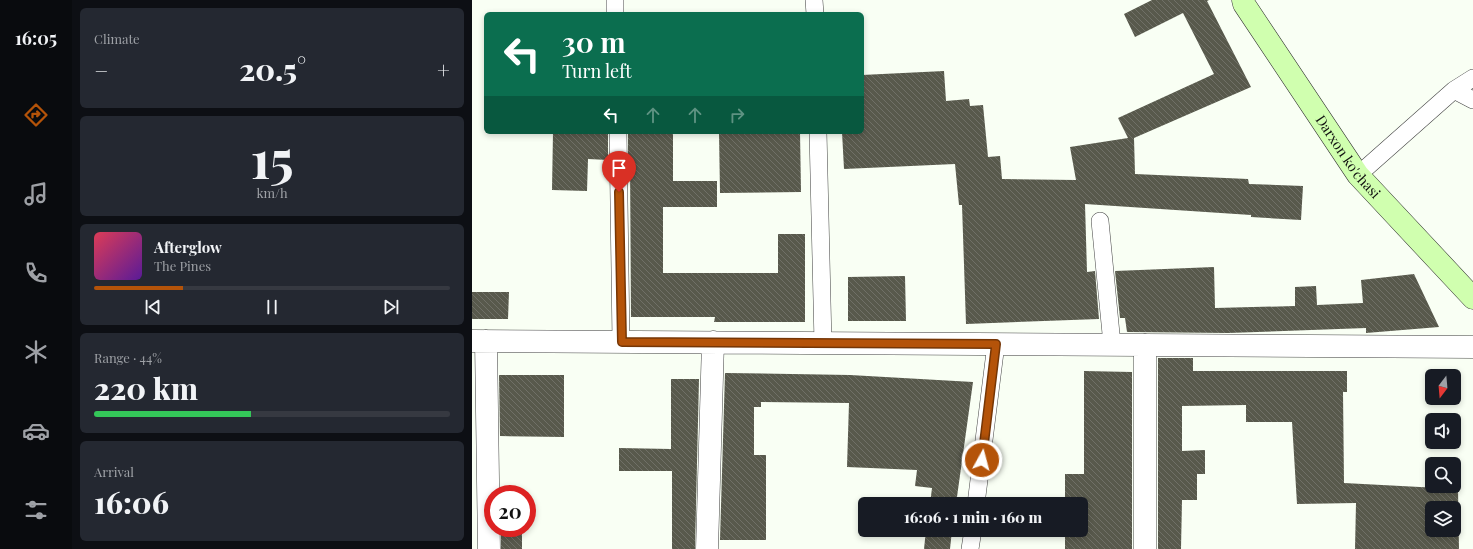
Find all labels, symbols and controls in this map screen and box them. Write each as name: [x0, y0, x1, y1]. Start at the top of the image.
text: 30 m: [562, 23, 626, 60]
text: 16:05: [15, 26, 57, 50]
icon: left: [496, 28, 548, 80]
text: Climate: [94, 30, 140, 47]
text: 20.5°: [239, 49, 306, 89]
text: −: [94, 55, 108, 85]
text: +: [437, 55, 450, 85]
text: Turn left: [562, 59, 632, 83]
icon: directions: [22, 101, 50, 129]
icon: left: [600, 104, 622, 126]
icon: ahead: [642, 104, 664, 126]
icon: ahead: [684, 104, 706, 126]
icon: right: [726, 104, 748, 126]
street label: Darxon ko'chasi: [1312, 111, 1385, 202]
text: 15: [250, 123, 294, 192]
pin: [602, 151, 636, 192]
icon: arrive: [608, 157, 630, 179]
icon: music: [22, 180, 50, 208]
text: km/h: [256, 184, 288, 201]
text: Afterglow: [154, 237, 222, 257]
text: The Pines: [154, 257, 211, 274]
icon: phone: [22, 259, 50, 287]
icon: previous: [142, 296, 164, 318]
icon: pause: [261, 296, 283, 318]
icon: next: [380, 296, 402, 318]
icon: climate: [22, 338, 50, 366]
text: Range · 44%: [94, 349, 162, 366]
text: 220 km: [94, 368, 198, 408]
north arrow: [1425, 369, 1461, 405]
map controls: [1425, 369, 1461, 537]
button: sound: [1425, 413, 1461, 449]
icon: car: [22, 417, 50, 445]
position arrow: [961, 439, 1003, 481]
button: search: [1425, 457, 1461, 493]
text: Arrival: [94, 463, 134, 480]
text: 16:06: [94, 482, 169, 522]
speed limit sign: 20: [484, 485, 536, 537]
icon: filters: [22, 496, 50, 524]
button: layers: [1425, 501, 1461, 537]
text: 16:06 · 1 min · 160 m: [904, 507, 1042, 527]

